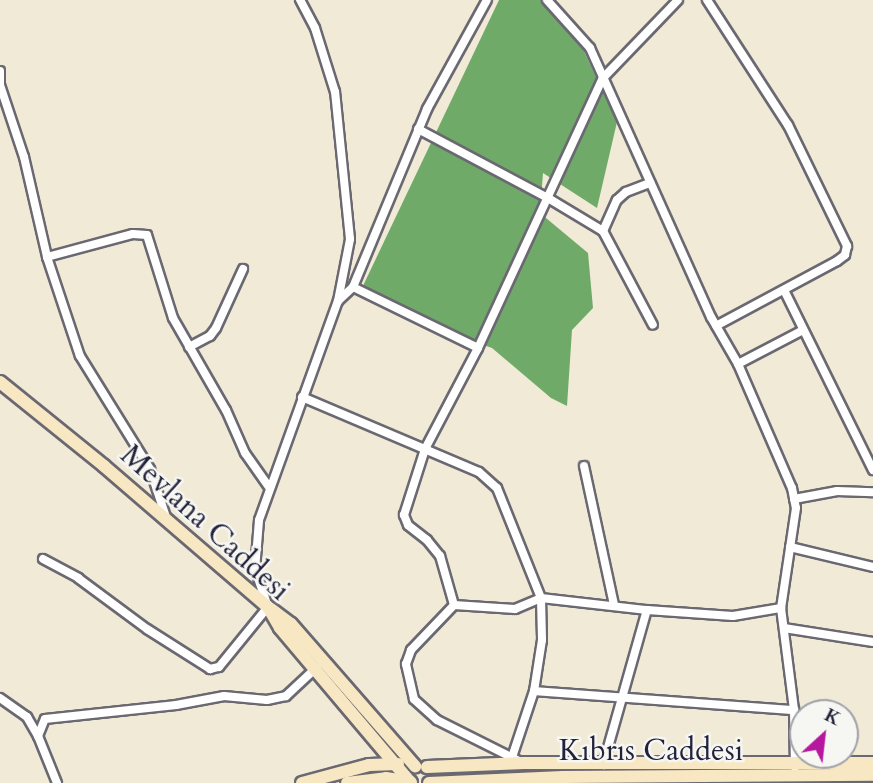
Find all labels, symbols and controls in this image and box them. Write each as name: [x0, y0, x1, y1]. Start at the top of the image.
street label: Mevlana Caddesi: [113, 437, 297, 609]
north arrow: [789, 699, 859, 769]
text: K: [820, 702, 845, 732]
street label: Kıbrıs Caddesi: [559, 733, 743, 769]

